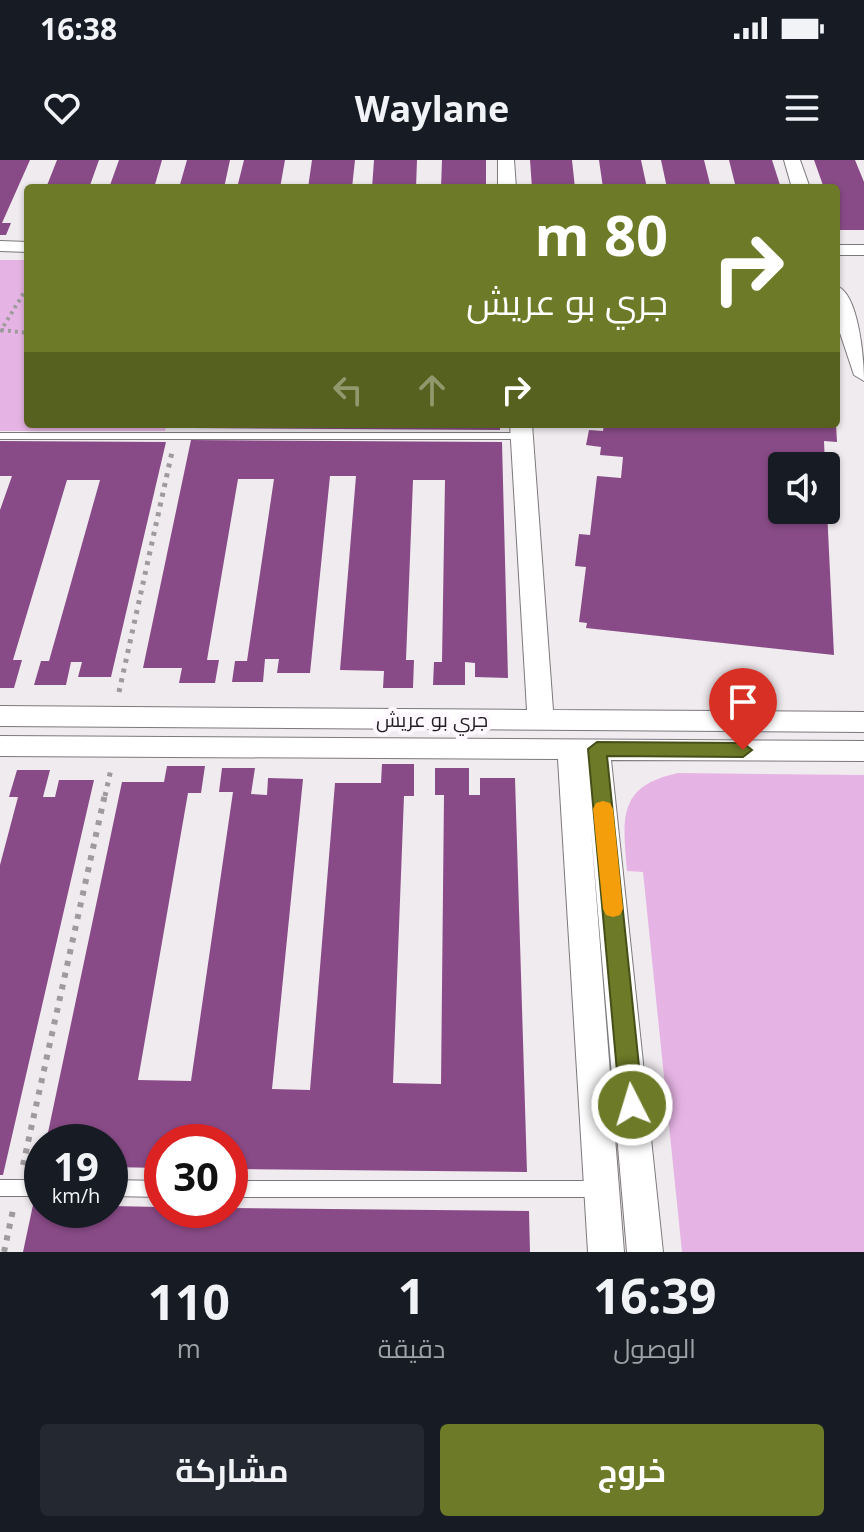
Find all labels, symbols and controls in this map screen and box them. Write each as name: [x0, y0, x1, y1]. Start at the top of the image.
text: 16:38: [40, 8, 117, 49]
text: Waylane: [355, 84, 509, 133]
icon: heart: [40, 86, 84, 130]
icon: menu: [780, 86, 824, 130]
text: 80 m: [534, 196, 668, 272]
icon: right: [696, 216, 800, 320]
text: جري بو عريش: [466, 277, 668, 326]
icon: left: [326, 368, 370, 412]
icon: ahead: [410, 368, 454, 412]
icon: right: [494, 368, 538, 412]
map controls: [768, 452, 840, 524]
button: sound: [768, 452, 840, 524]
pin: [709, 668, 777, 750]
icon: arrive: [721, 680, 765, 724]
street label: جري بو عريش: [376, 706, 488, 736]
position arrow: [590, 1063, 674, 1147]
speed limit sign: 30: [144, 1124, 248, 1228]
text: 19: [53, 1138, 99, 1193]
text: km/h: [52, 1182, 100, 1209]
text: 1: [398, 1263, 425, 1328]
text: 16:39: [593, 1263, 716, 1328]
text: 110: [148, 1269, 230, 1334]
text: m: [177, 1330, 201, 1366]
text: دقيقة: [378, 1330, 445, 1366]
text: الوصول: [613, 1330, 696, 1366]
button: مشاركة: [40, 1424, 424, 1516]
button: خروج: [440, 1424, 824, 1516]

